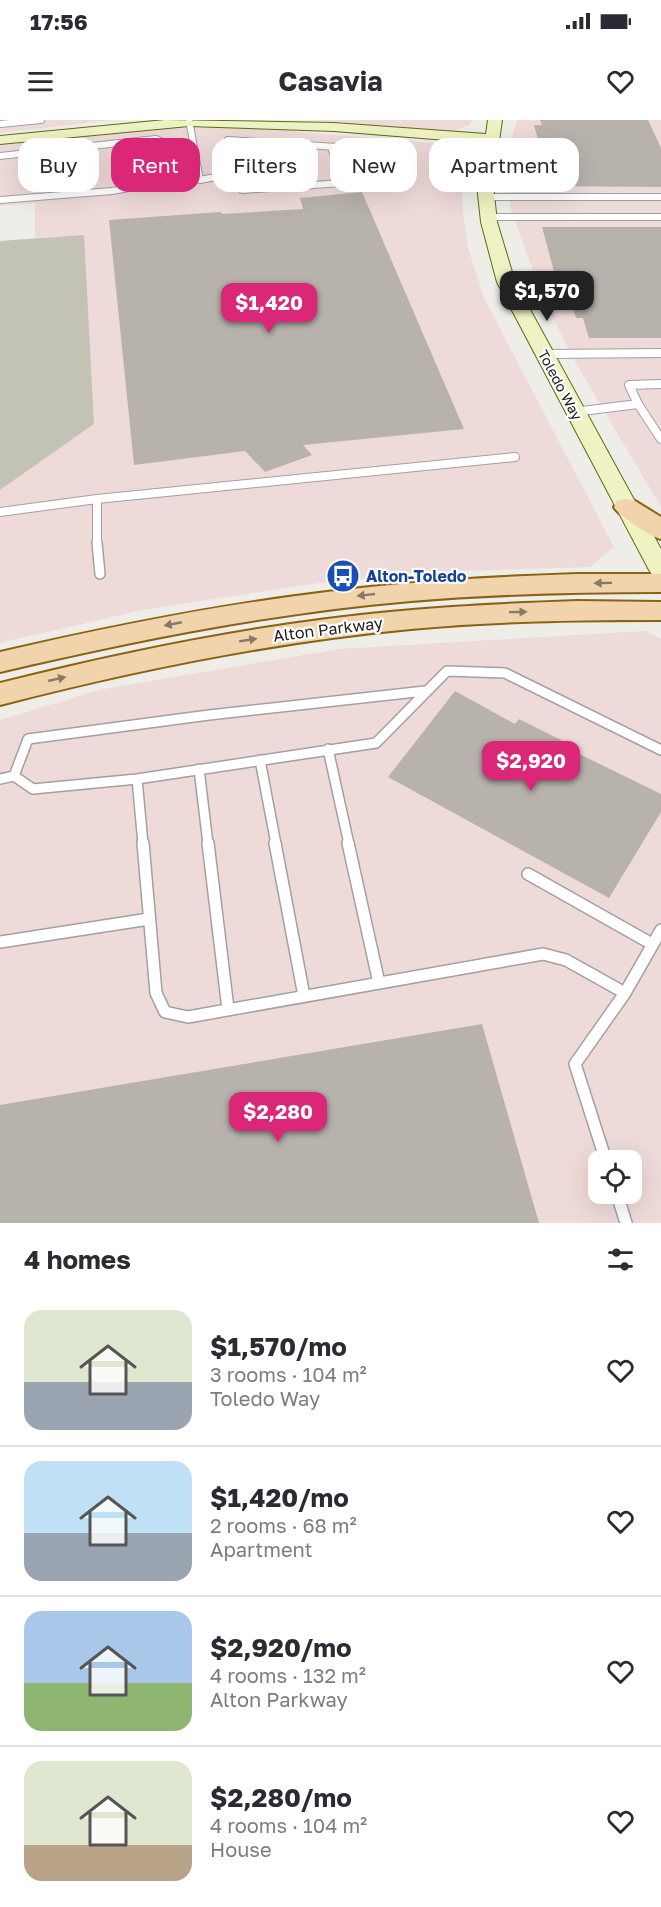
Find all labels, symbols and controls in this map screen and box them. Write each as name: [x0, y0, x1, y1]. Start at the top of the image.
text: 17:56: [30, 8, 88, 35]
icon: menu: [24, 65, 57, 98]
text: Casavia: [278, 65, 383, 97]
icon: heart: [604, 65, 637, 98]
chip: Buy: [18, 138, 99, 192]
chip: Rent: [111, 138, 200, 192]
chip: Filters: [212, 138, 318, 192]
chip: New: [330, 138, 417, 192]
chip: Apartment: [429, 138, 579, 192]
pin: $1,570: [498, 271, 596, 322]
text: $1,570: [514, 278, 580, 302]
pin: $1,420: [220, 283, 318, 334]
text: $1,420: [235, 290, 303, 314]
street label: Toledo Way: [535, 347, 586, 423]
bus stop icon: Alton-Toledo: [325, 558, 361, 594]
place label: Alton-Toledo: [366, 566, 467, 586]
one-way arrow: [593, 578, 612, 588]
one-way arrow: [356, 590, 375, 600]
one-way arrow: [508, 608, 527, 617]
street label: Alton Parkway: [272, 612, 384, 646]
one-way arrow: [163, 620, 182, 629]
one-way arrow: [238, 636, 257, 645]
one-way arrow: [47, 674, 66, 684]
pin: $2,920: [482, 741, 580, 792]
text: $2,920: [496, 748, 566, 772]
pin: $2,280: [229, 1092, 327, 1143]
text: $2,280: [243, 1099, 313, 1123]
map controls: [588, 1150, 642, 1204]
button: locate: [588, 1150, 642, 1204]
icon: filters: [604, 1243, 637, 1276]
text: 4 homes: [24, 1244, 131, 1275]
text: $1,570/mo: [210, 1331, 347, 1362]
icon: home: [72, 1334, 144, 1406]
icon: heart: [604, 1354, 637, 1387]
text: 3 rooms · 104 m²: [210, 1362, 367, 1386]
text: Toledo Way: [210, 1386, 320, 1410]
text: $1,420/mo: [210, 1482, 349, 1513]
icon: home: [72, 1485, 144, 1557]
icon: heart: [604, 1505, 637, 1538]
text: 2 rooms · 68 m²: [210, 1513, 357, 1537]
text: Apartment: [210, 1537, 313, 1561]
text: $2,920/mo: [210, 1632, 352, 1663]
icon: home: [72, 1635, 144, 1707]
icon: heart: [604, 1655, 637, 1688]
text: 4 rooms · 132 m²: [210, 1663, 366, 1687]
text: Alton Parkway: [210, 1687, 348, 1711]
text: $2,280/mo: [210, 1782, 352, 1813]
icon: home: [72, 1785, 144, 1857]
icon: heart: [604, 1805, 637, 1838]
text: 4 rooms · 104 m²: [210, 1813, 367, 1837]
text: House: [210, 1837, 272, 1861]

